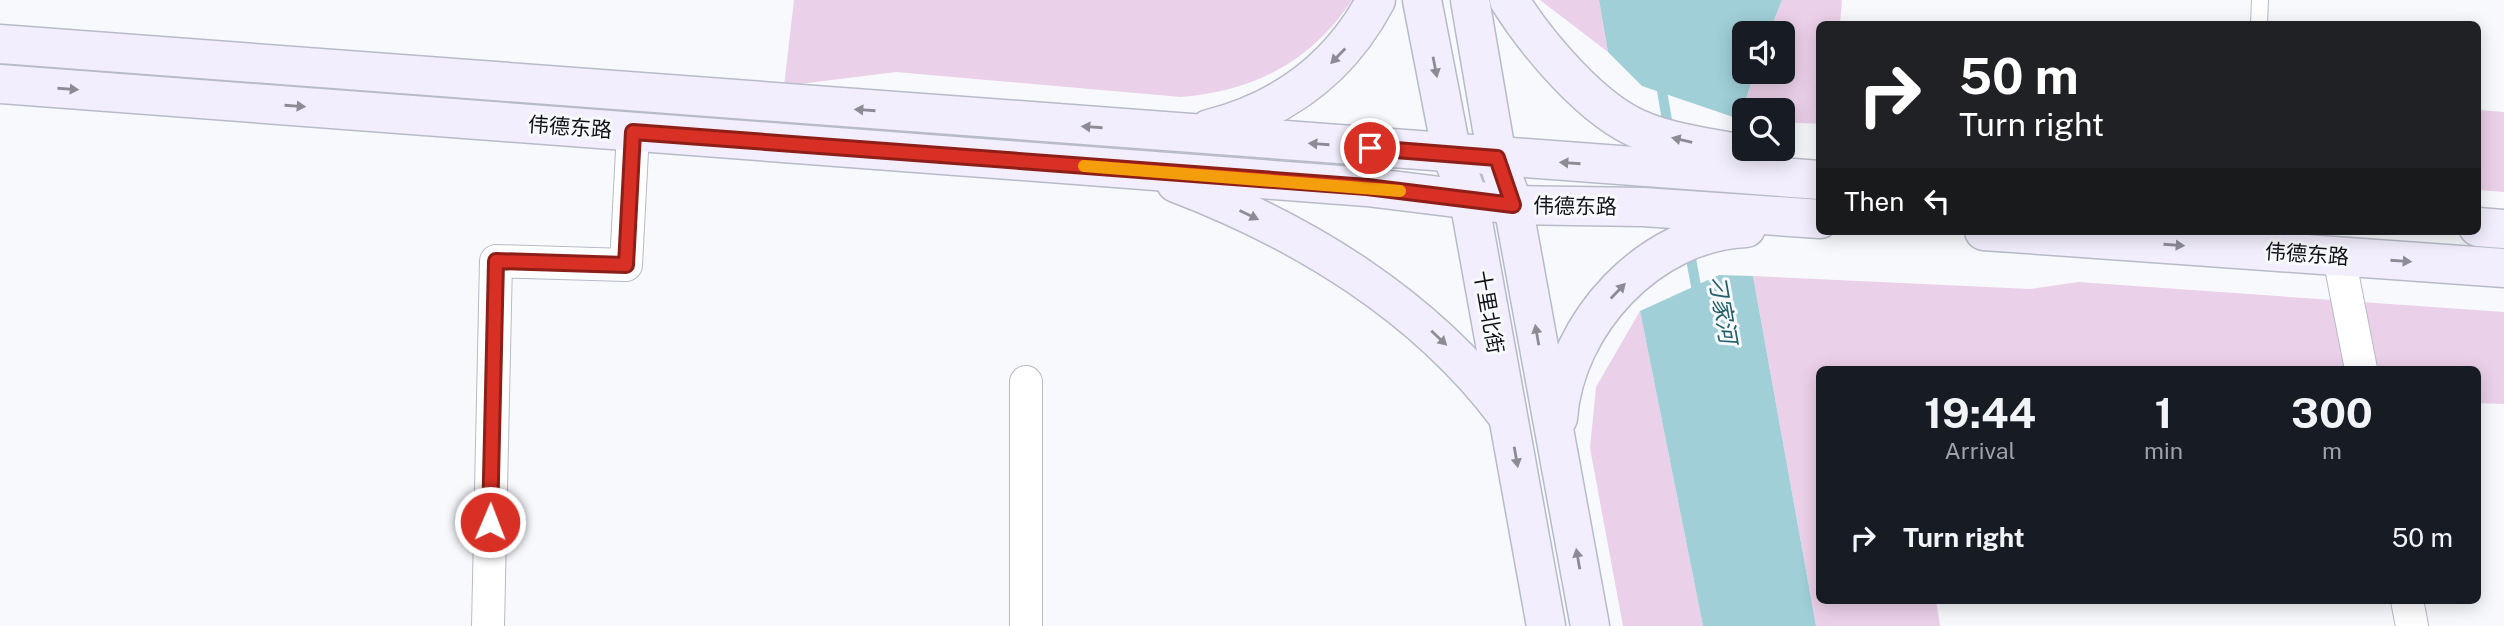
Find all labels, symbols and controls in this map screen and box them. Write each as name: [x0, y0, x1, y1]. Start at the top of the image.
map controls: [1732, 21, 1795, 161]
button: sound: [1732, 21, 1795, 84]
one-way arrow: [1330, 47, 1346, 65]
text: 50 m: [1959, 47, 2079, 105]
icon: right: [1844, 49, 1935, 140]
one-way arrow: [1429, 56, 1440, 78]
one-way arrow: [57, 84, 79, 95]
button: search: [1732, 98, 1795, 161]
one-way arrow: [284, 101, 306, 112]
one-way arrow: [854, 104, 876, 115]
text: Turn right: [1959, 106, 2104, 143]
street label: 伟德东路: [527, 112, 613, 142]
pin: [1340, 118, 1400, 178]
one-way arrow: [1081, 121, 1103, 132]
icon: arrive: [1351, 129, 1389, 167]
one-way arrow: [1671, 134, 1693, 145]
one-way arrow: [1308, 138, 1330, 149]
one-way arrow: [1559, 157, 1581, 168]
icon: left: [1918, 182, 1956, 220]
text: Then: [1844, 186, 1904, 217]
street label: 伟德东路: [1533, 193, 1617, 219]
one-way arrow: [1239, 210, 1259, 221]
street label: 伟德东路: [2264, 239, 2350, 269]
one-way arrow: [2163, 240, 2185, 251]
one-way arrow: [2390, 256, 2412, 267]
street label: 十里北街: [1469, 268, 1509, 356]
water label: 刁家河: [1704, 273, 1743, 349]
one-way arrow: [1610, 283, 1626, 300]
one-way arrow: [1531, 324, 1542, 346]
one-way arrow: [1430, 330, 1447, 346]
text: 19:44: [1924, 388, 2036, 437]
text: 1: [2155, 388, 2173, 437]
text: 300: [2291, 388, 2373, 437]
text: Arrival: [1945, 437, 2016, 464]
text: min: [2144, 437, 2183, 464]
text: m: [2322, 437, 2342, 464]
one-way arrow: [1510, 446, 1521, 468]
position arrow: [453, 485, 527, 559]
icon: right: [1844, 519, 1882, 557]
text: Turn right: [1903, 522, 2025, 553]
text: 50 m: [2392, 522, 2453, 553]
one-way arrow: [1572, 548, 1583, 570]

